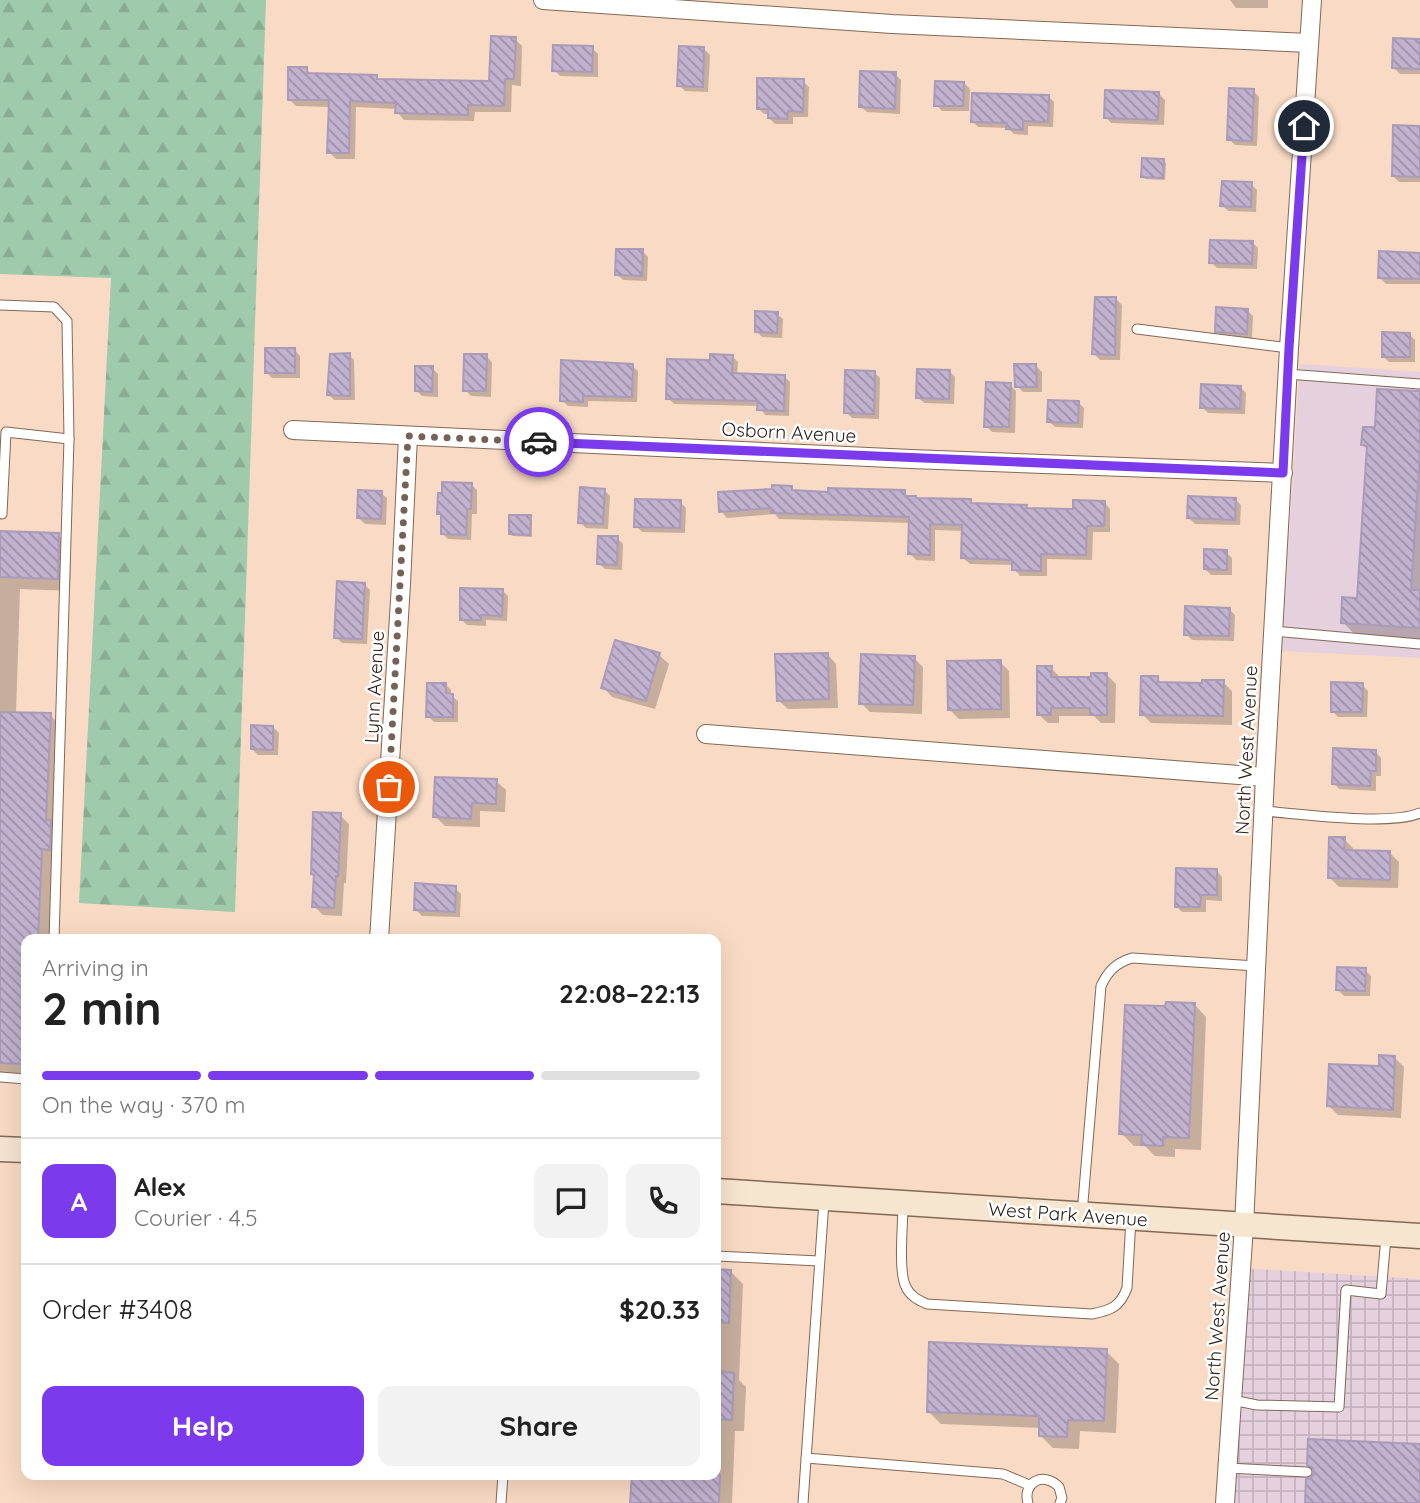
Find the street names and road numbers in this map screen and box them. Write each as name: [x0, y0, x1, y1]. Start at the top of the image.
street label: Osborn Avenue: [721, 416, 857, 448]
street label: Lynn Avenue: [359, 630, 389, 744]
street label: North West Avenue: [1230, 665, 1262, 835]
street label: West Park Avenue: [987, 1196, 1149, 1232]
street label: North West Avenue: [1199, 1231, 1235, 1401]

